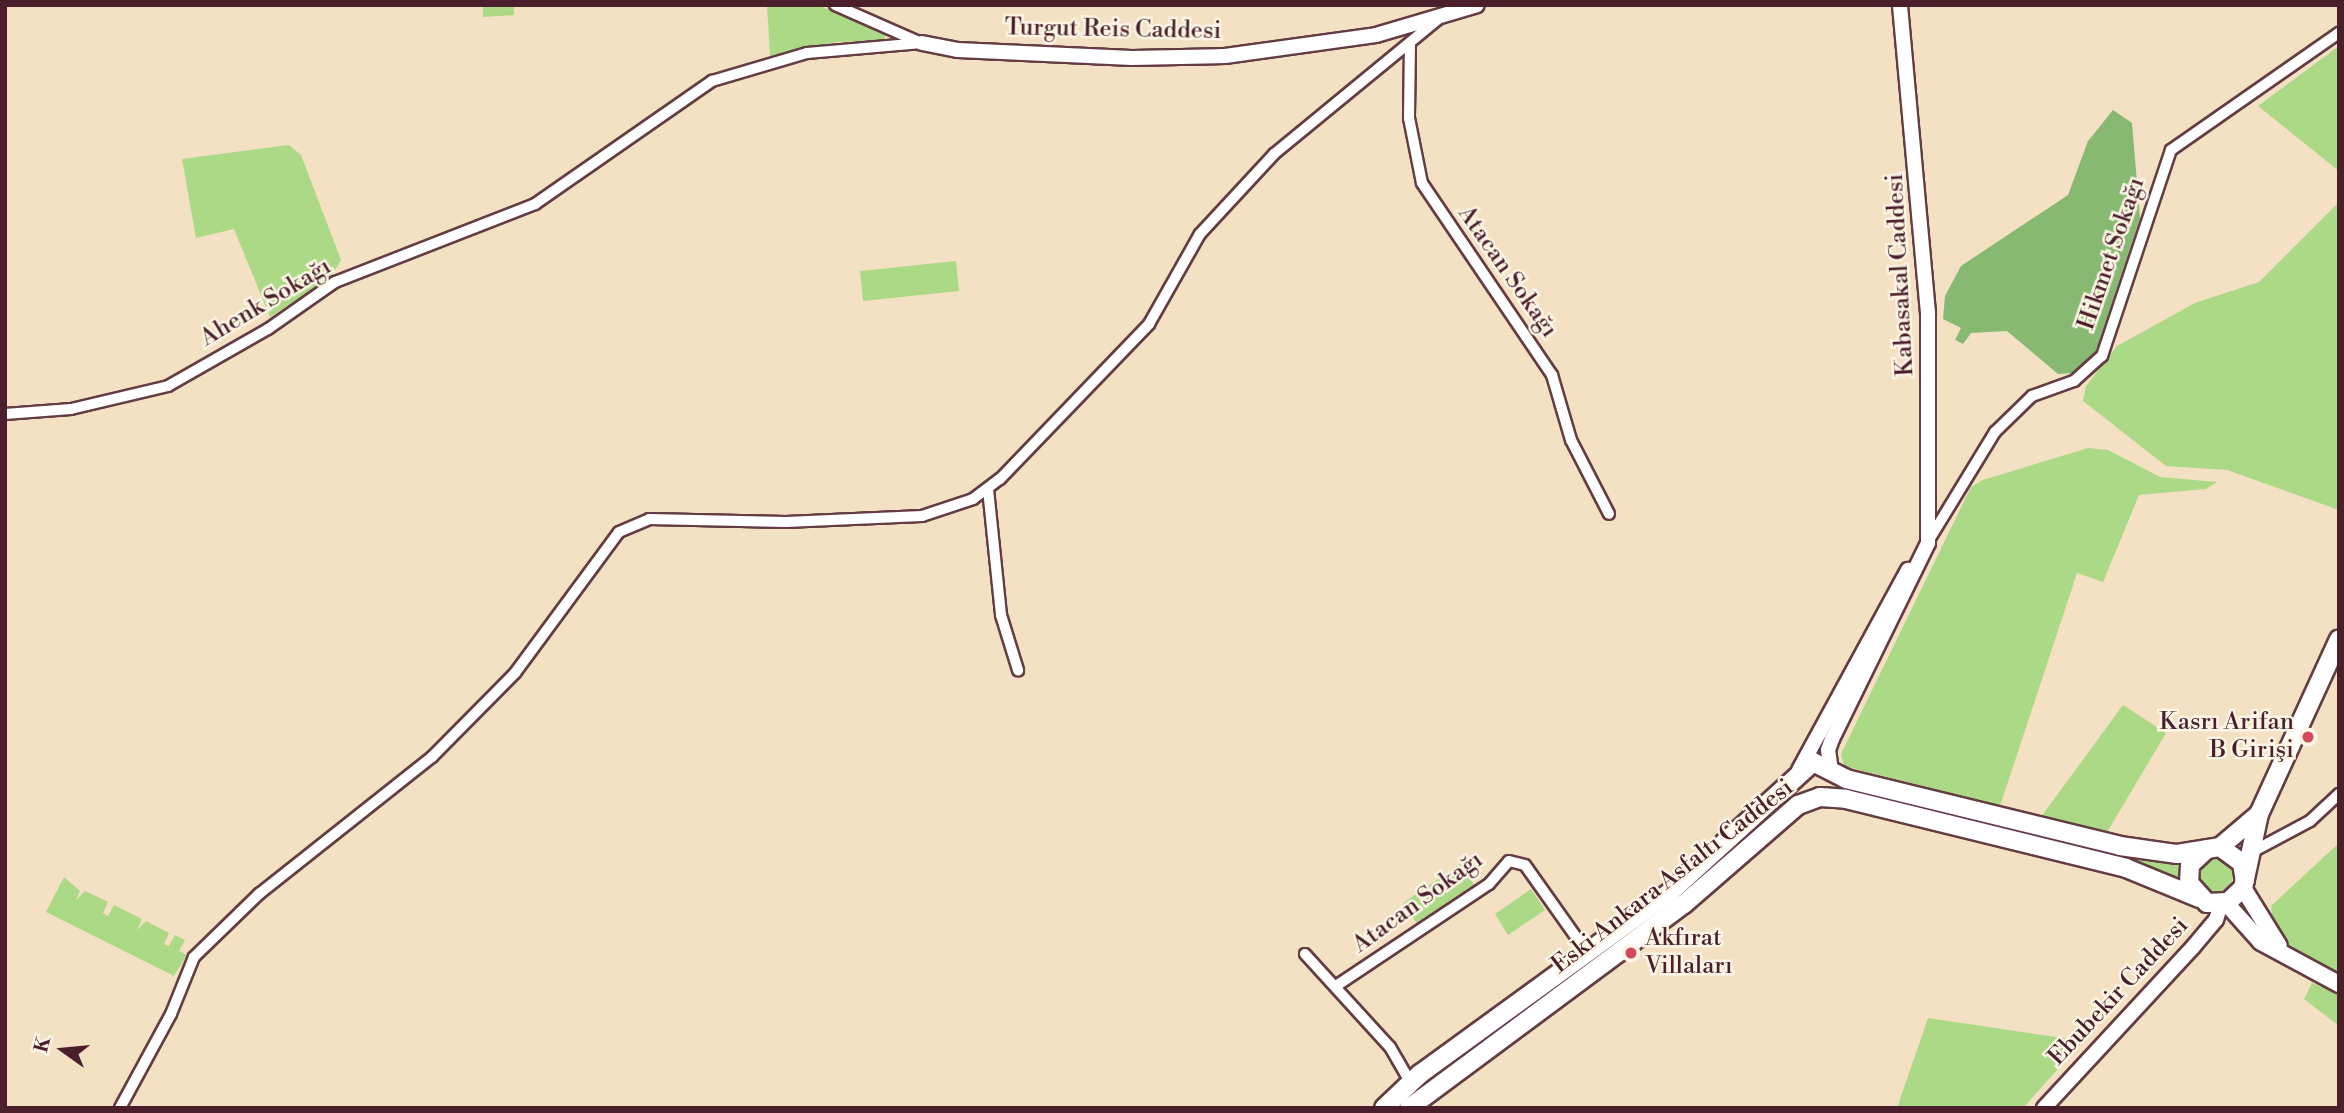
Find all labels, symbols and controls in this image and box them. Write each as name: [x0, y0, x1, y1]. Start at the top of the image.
street label: Turgut Reis Caddesi: [1004, 14, 1222, 46]
street label: Kabasakal Caddesi: [1881, 173, 1921, 377]
street label: Hikmet Sokağı: [2072, 174, 2152, 334]
street label: Atacan Sokağı: [1451, 201, 1563, 343]
street label: Ahenk Sokağı: [195, 253, 337, 353]
place label: Kasrı Arifan B Girişi: [2159, 709, 2294, 765]
marker: Kasrı Arifan B Girişi: [2300, 729, 2316, 745]
street label: Eski Ankara Asfaltı Caddesi: [1546, 774, 1800, 980]
street label: Atacan Sokağı: [1347, 846, 1489, 960]
street label: Ebubekir Caddesi: [2043, 912, 2195, 1072]
place label: Akfırat Villaları: [1645, 925, 1733, 981]
marker: Akfırat Villaları: [1623, 945, 1639, 961]
north arrow: [28, 1015, 98, 1085]
text: K: [29, 1034, 56, 1055]

